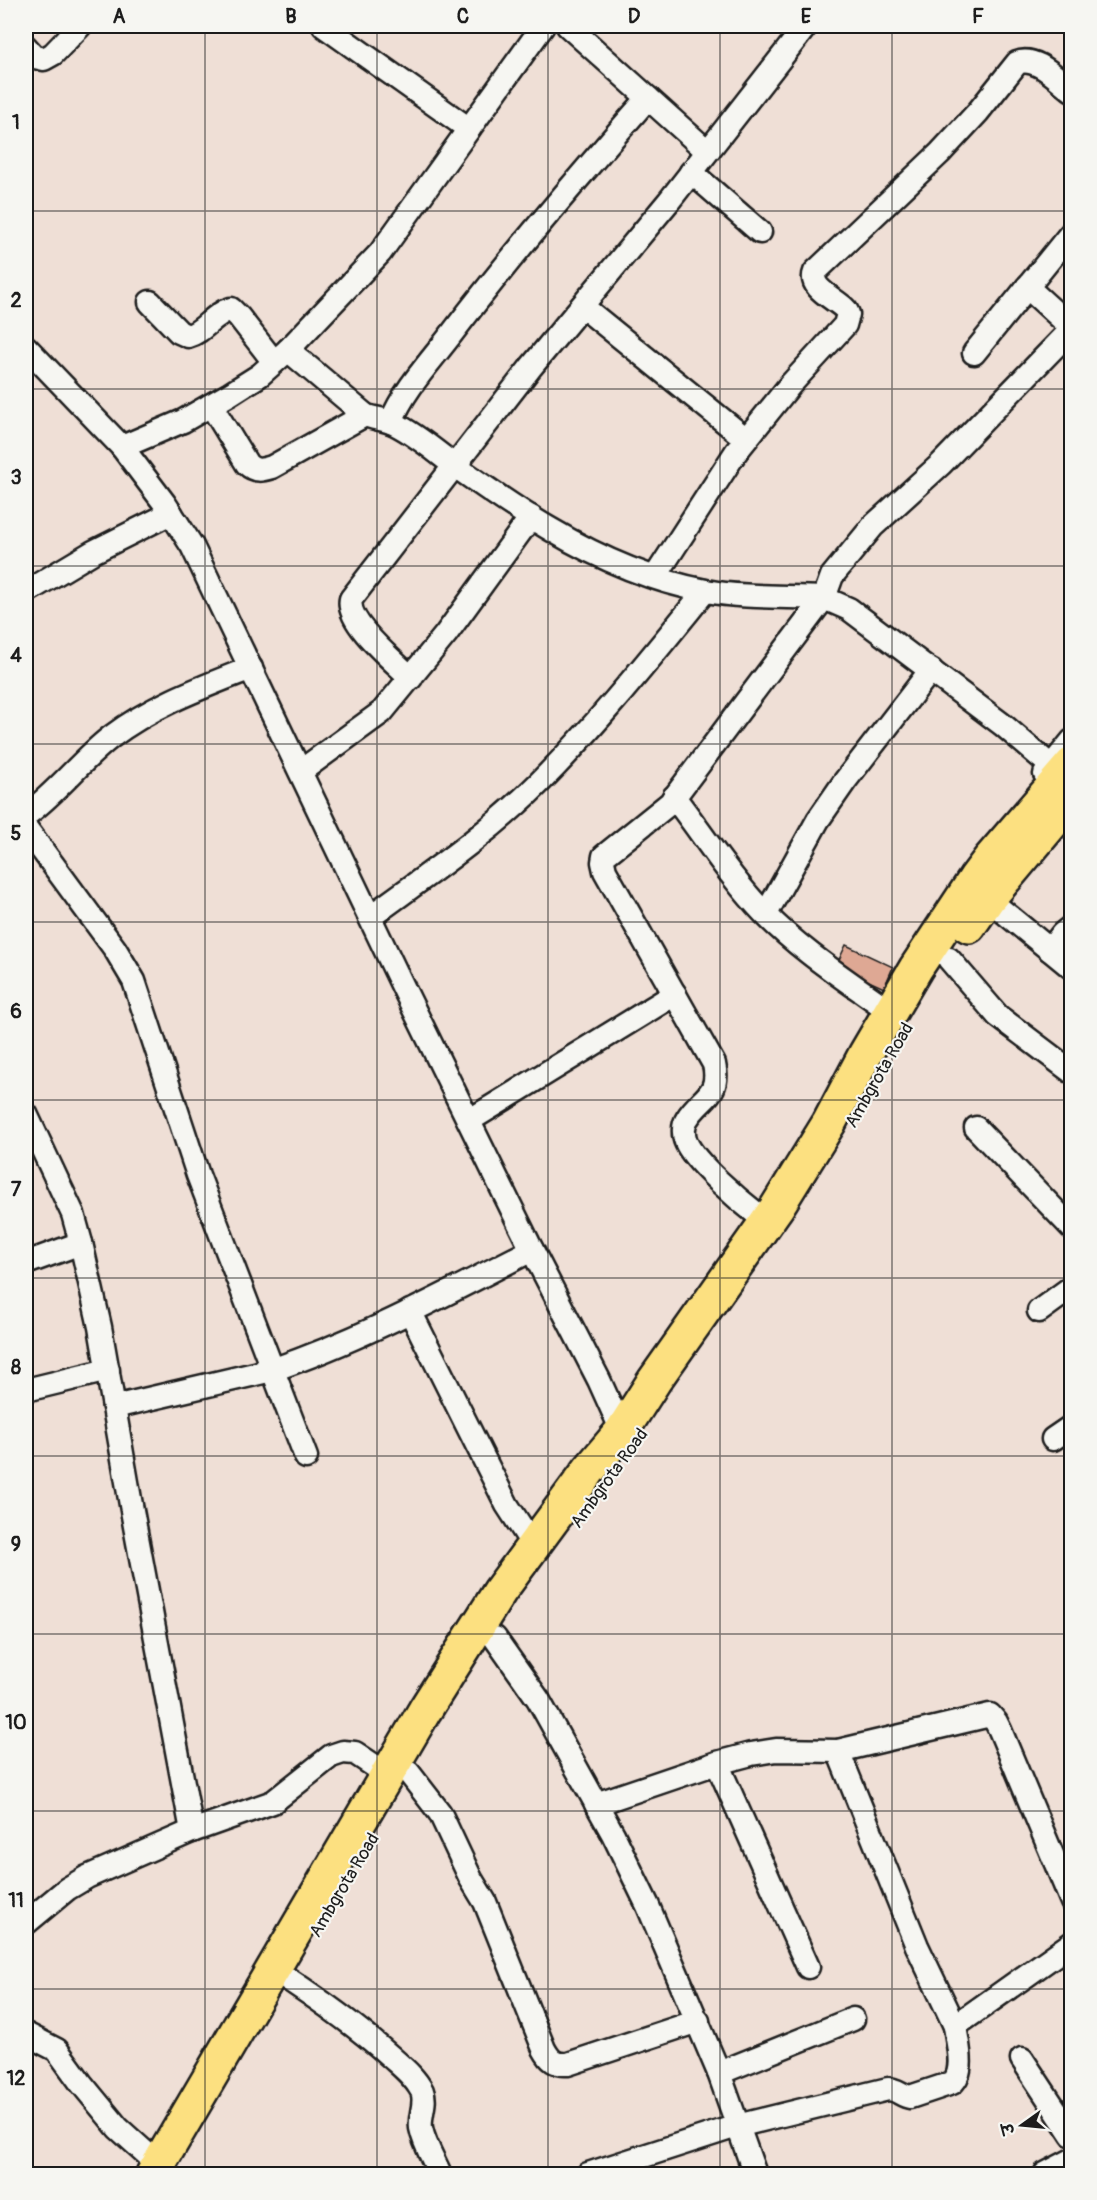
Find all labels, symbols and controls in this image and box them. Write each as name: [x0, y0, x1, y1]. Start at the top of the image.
text: A: [113, 4, 126, 29]
text: B: [285, 4, 297, 29]
text: C: [457, 4, 469, 29]
text: D: [628, 4, 641, 29]
text: E: [801, 4, 812, 29]
text: F: [972, 4, 984, 29]
text: 1: [12, 110, 20, 135]
text: 2: [10, 288, 22, 313]
text: 3: [10, 465, 22, 490]
text: 4: [10, 643, 22, 668]
text: 5: [11, 821, 22, 846]
text: 6: [10, 999, 22, 1024]
street label: Ambgrota Road: [840, 1019, 919, 1132]
text: 7: [11, 1177, 22, 1202]
text: 8: [11, 1355, 21, 1380]
street label: Ambgrota Road: [565, 1424, 653, 1533]
text: 9: [11, 1532, 21, 1557]
text: 10: [5, 1710, 27, 1735]
street label: Ambgrota Road: [304, 1829, 385, 1942]
text: 11: [8, 1888, 24, 1913]
text: 12: [7, 2066, 26, 2091]
north arrow: [992, 2095, 1052, 2155]
text: उ: [997, 2120, 1020, 2138]

